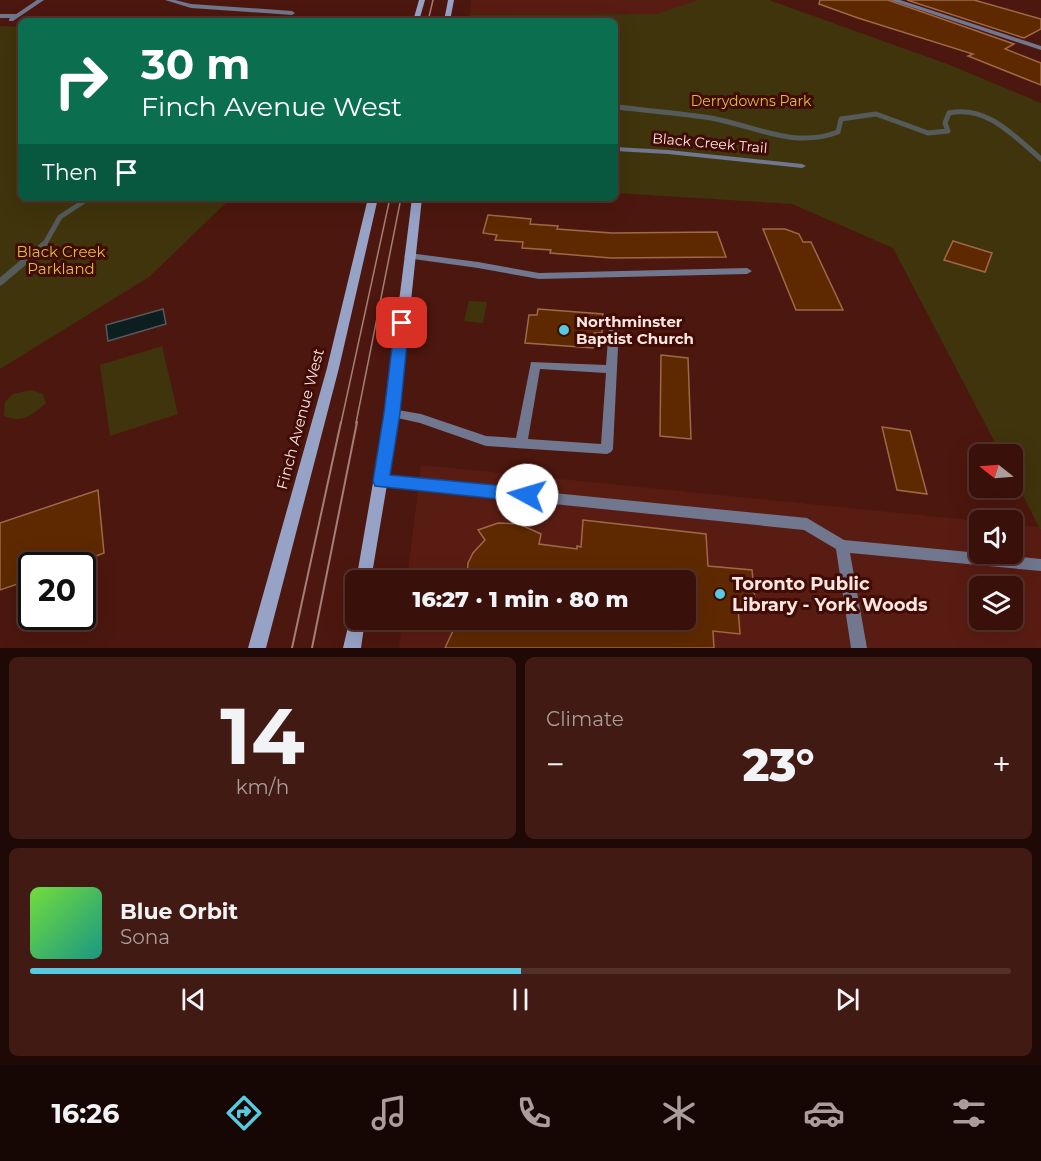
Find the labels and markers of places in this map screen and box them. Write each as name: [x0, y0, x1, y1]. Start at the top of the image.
pin: [376, 297, 427, 348]
place label: Northminster Baptist Church: [576, 312, 694, 348]
marker: Northminster Baptist Church: [557, 323, 571, 337]
place label: Toronto Public Library - York Woods: [732, 573, 928, 616]
marker: Toronto Public Library - York Woods: [713, 587, 727, 601]

